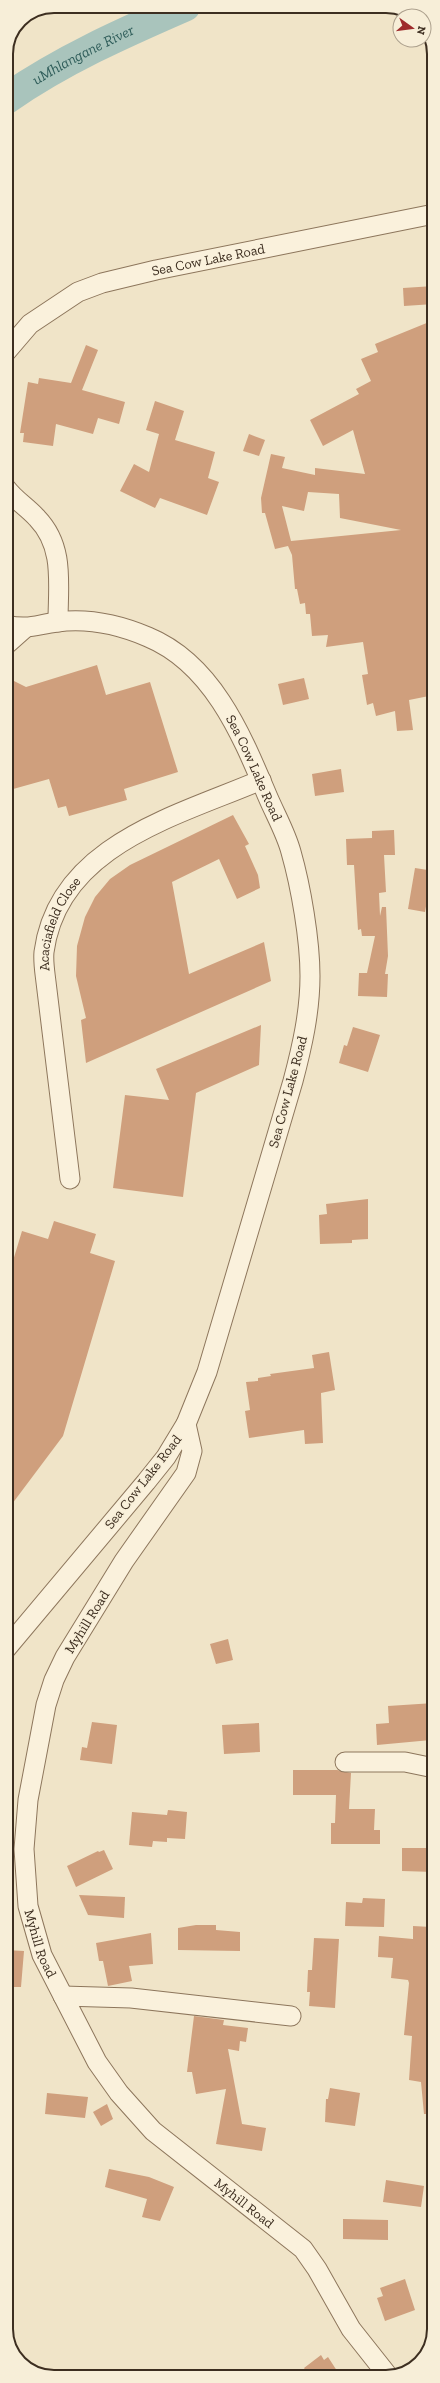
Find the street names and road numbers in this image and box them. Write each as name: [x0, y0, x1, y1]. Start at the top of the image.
street label: Sea Cow Lake Road: [150, 240, 267, 279]
street label: Sea Cow Lake Road: [222, 712, 286, 824]
street label: Acaciafield Close: [35, 873, 84, 972]
street label: Sea Cow Lake Road: [265, 1034, 311, 1150]
street label: Sea Cow Lake Road: [101, 1431, 185, 1533]
street label: Myhill Road: [61, 1587, 113, 1657]
street label: Myhill Road: [21, 1907, 61, 1981]
street label: Myhill Road: [211, 2174, 278, 2232]

